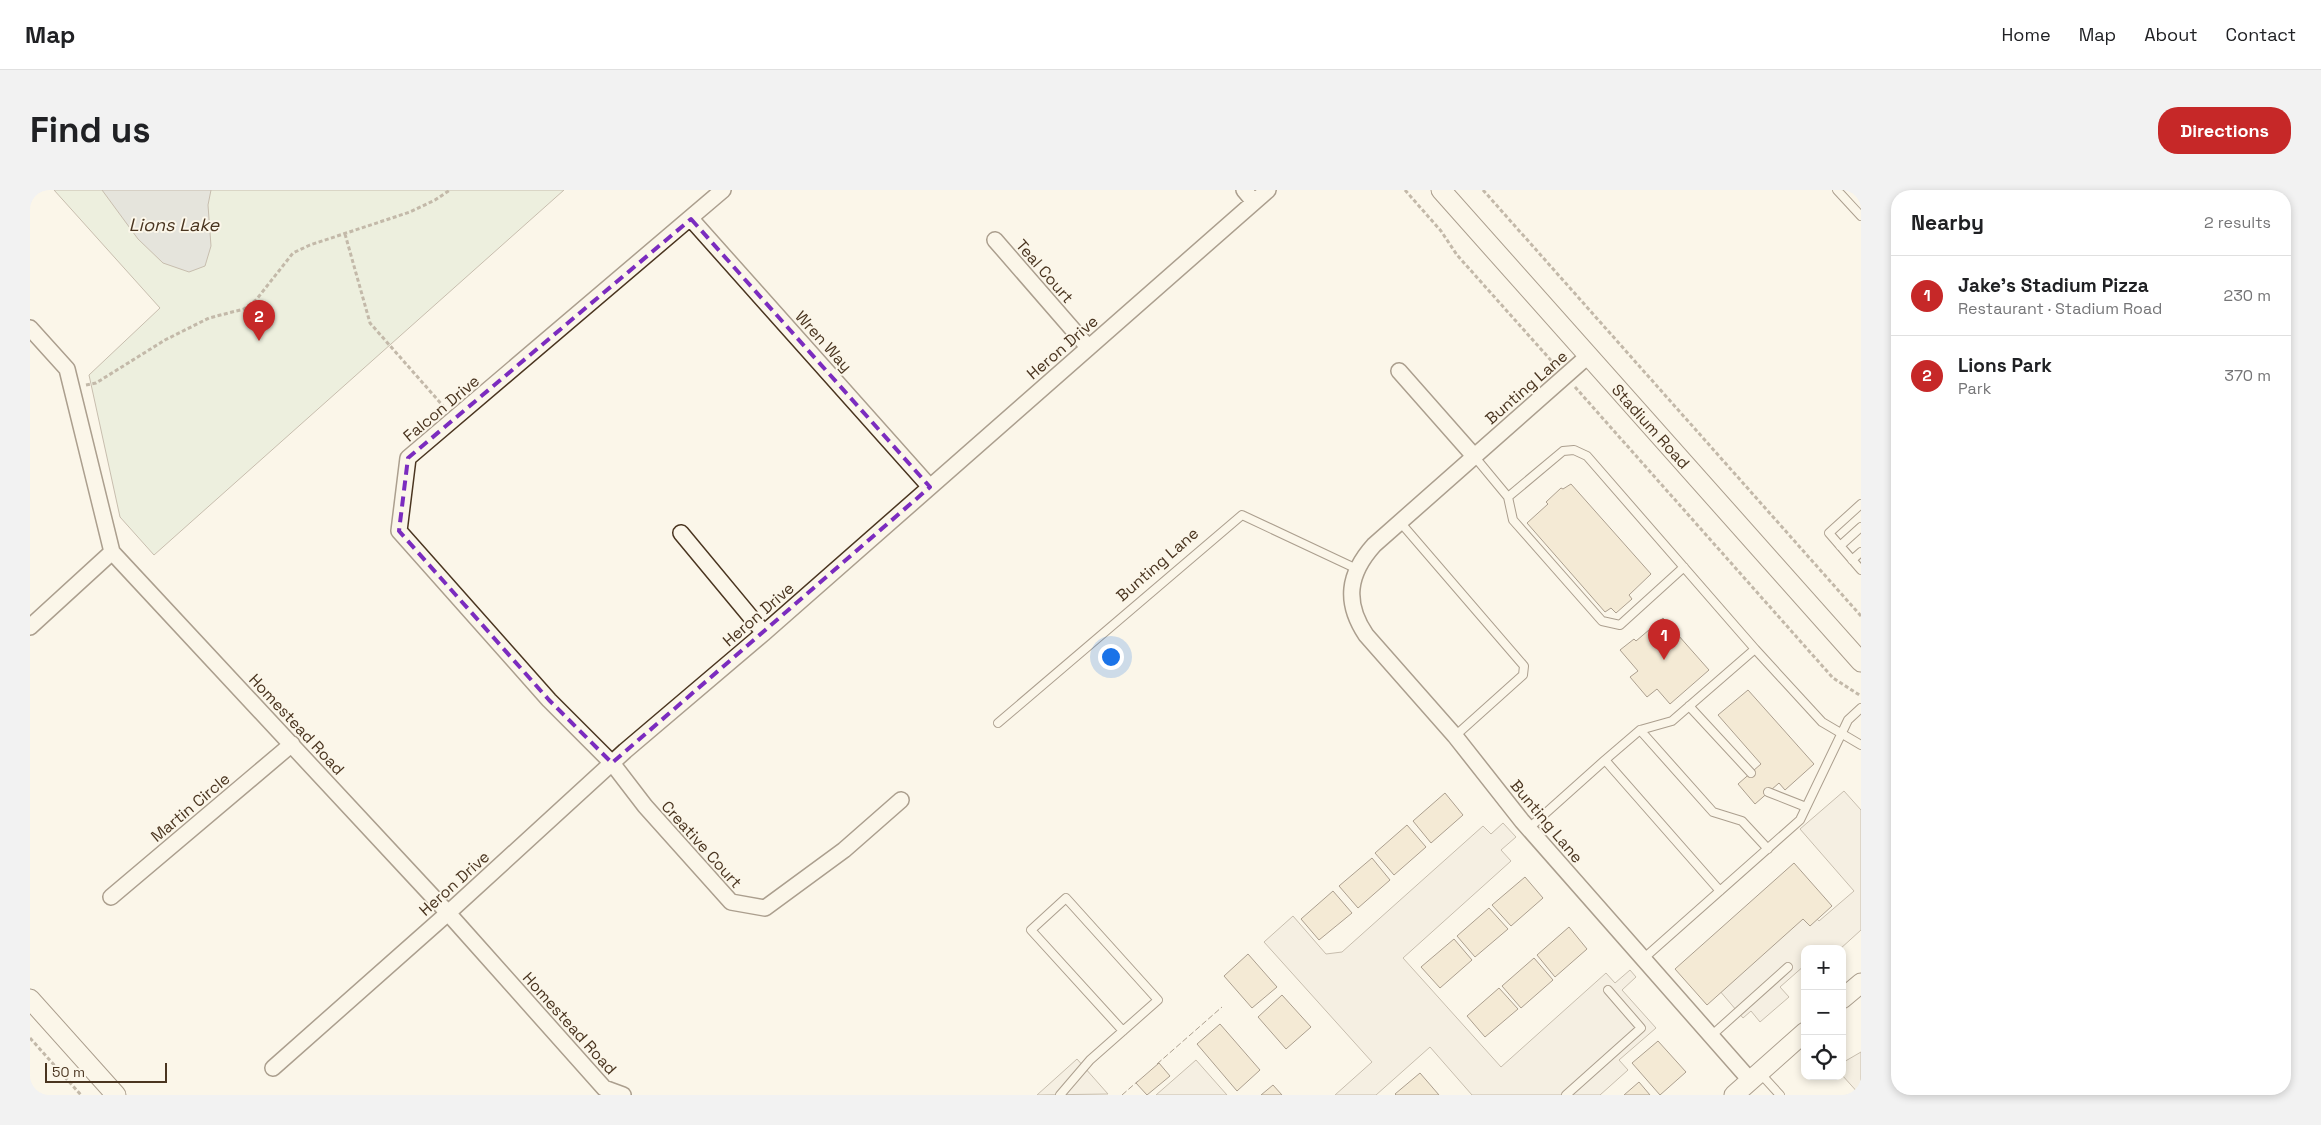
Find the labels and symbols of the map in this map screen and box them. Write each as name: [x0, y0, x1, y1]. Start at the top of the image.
water label: Lions Lake: [129, 213, 221, 236]
street label: Teal Court: [1011, 235, 1078, 308]
pin: 2: [243, 300, 275, 341]
street label: Wren Way: [791, 306, 857, 376]
street label: Heron Drive: [1022, 311, 1102, 384]
street label: Bunting Lane: [1481, 346, 1572, 429]
street label: Falcon Drive: [399, 370, 484, 446]
street label: Stadium Road: [1607, 379, 1694, 473]
street label: Bunting Lane: [1112, 523, 1203, 606]
street label: Heron Drive: [718, 578, 798, 651]
pin: 1: [1648, 619, 1680, 660]
your location: [1098, 644, 1124, 670]
street label: Homestead Road: [244, 669, 349, 779]
street label: Martin Circle: [146, 768, 234, 847]
street label: Bunting Lane: [1506, 775, 1588, 867]
street label: Creative Court: [657, 796, 746, 892]
street label: Heron Drive: [415, 846, 494, 921]
street label: Homestead Road: [518, 968, 621, 1079]
scale bar: [45, 1060, 168, 1083]

